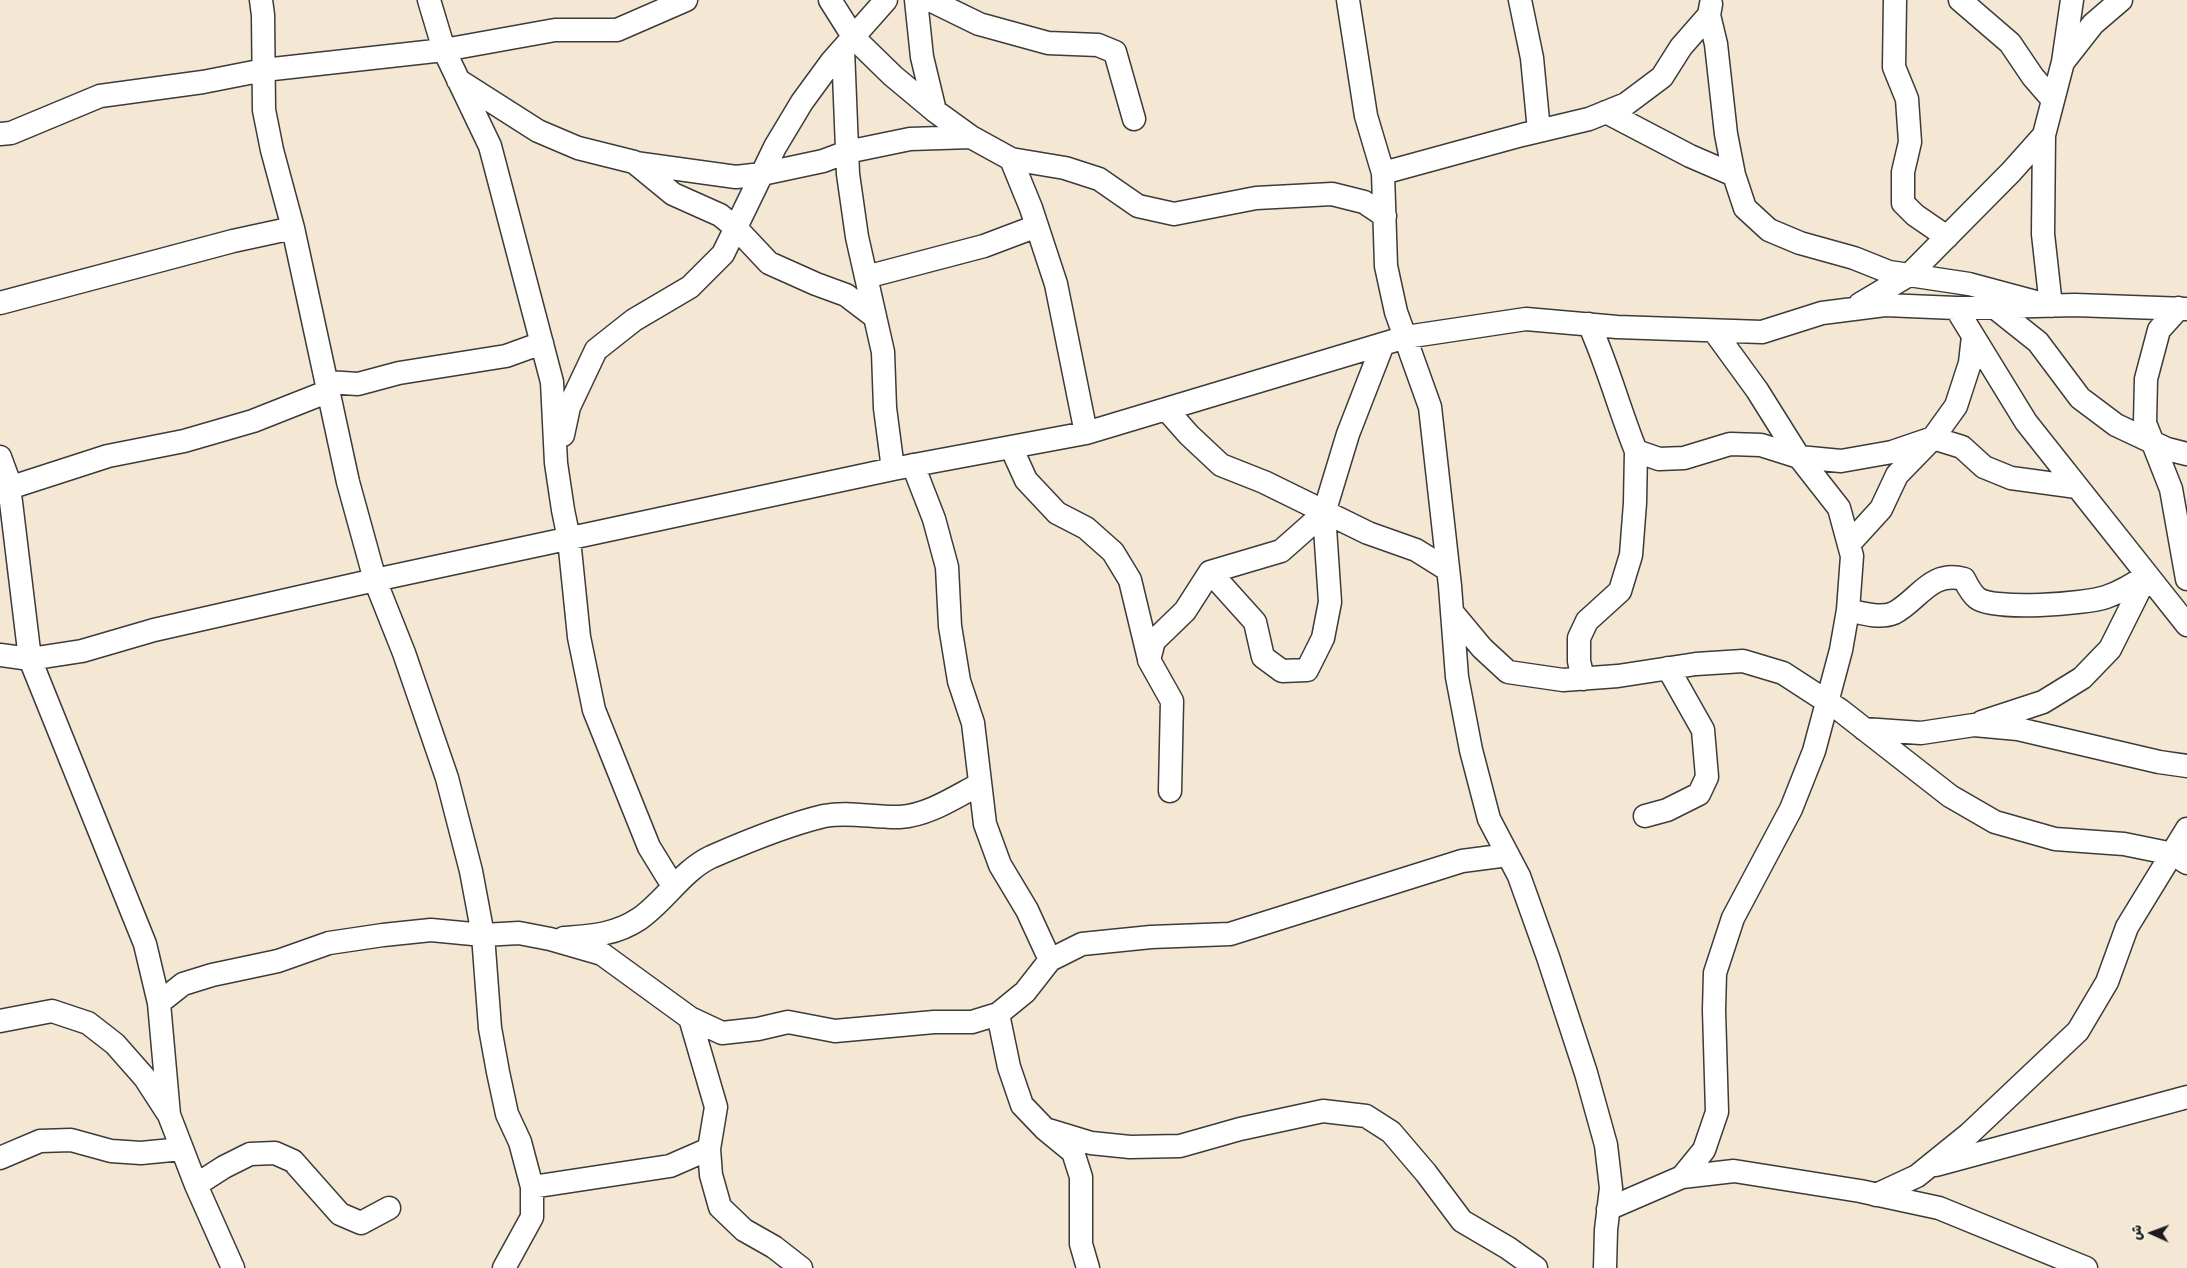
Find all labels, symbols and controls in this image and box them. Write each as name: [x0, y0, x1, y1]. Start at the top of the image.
north arrow: [2127, 1208, 2177, 1258]
text: ش: [2128, 1224, 2145, 1240]

